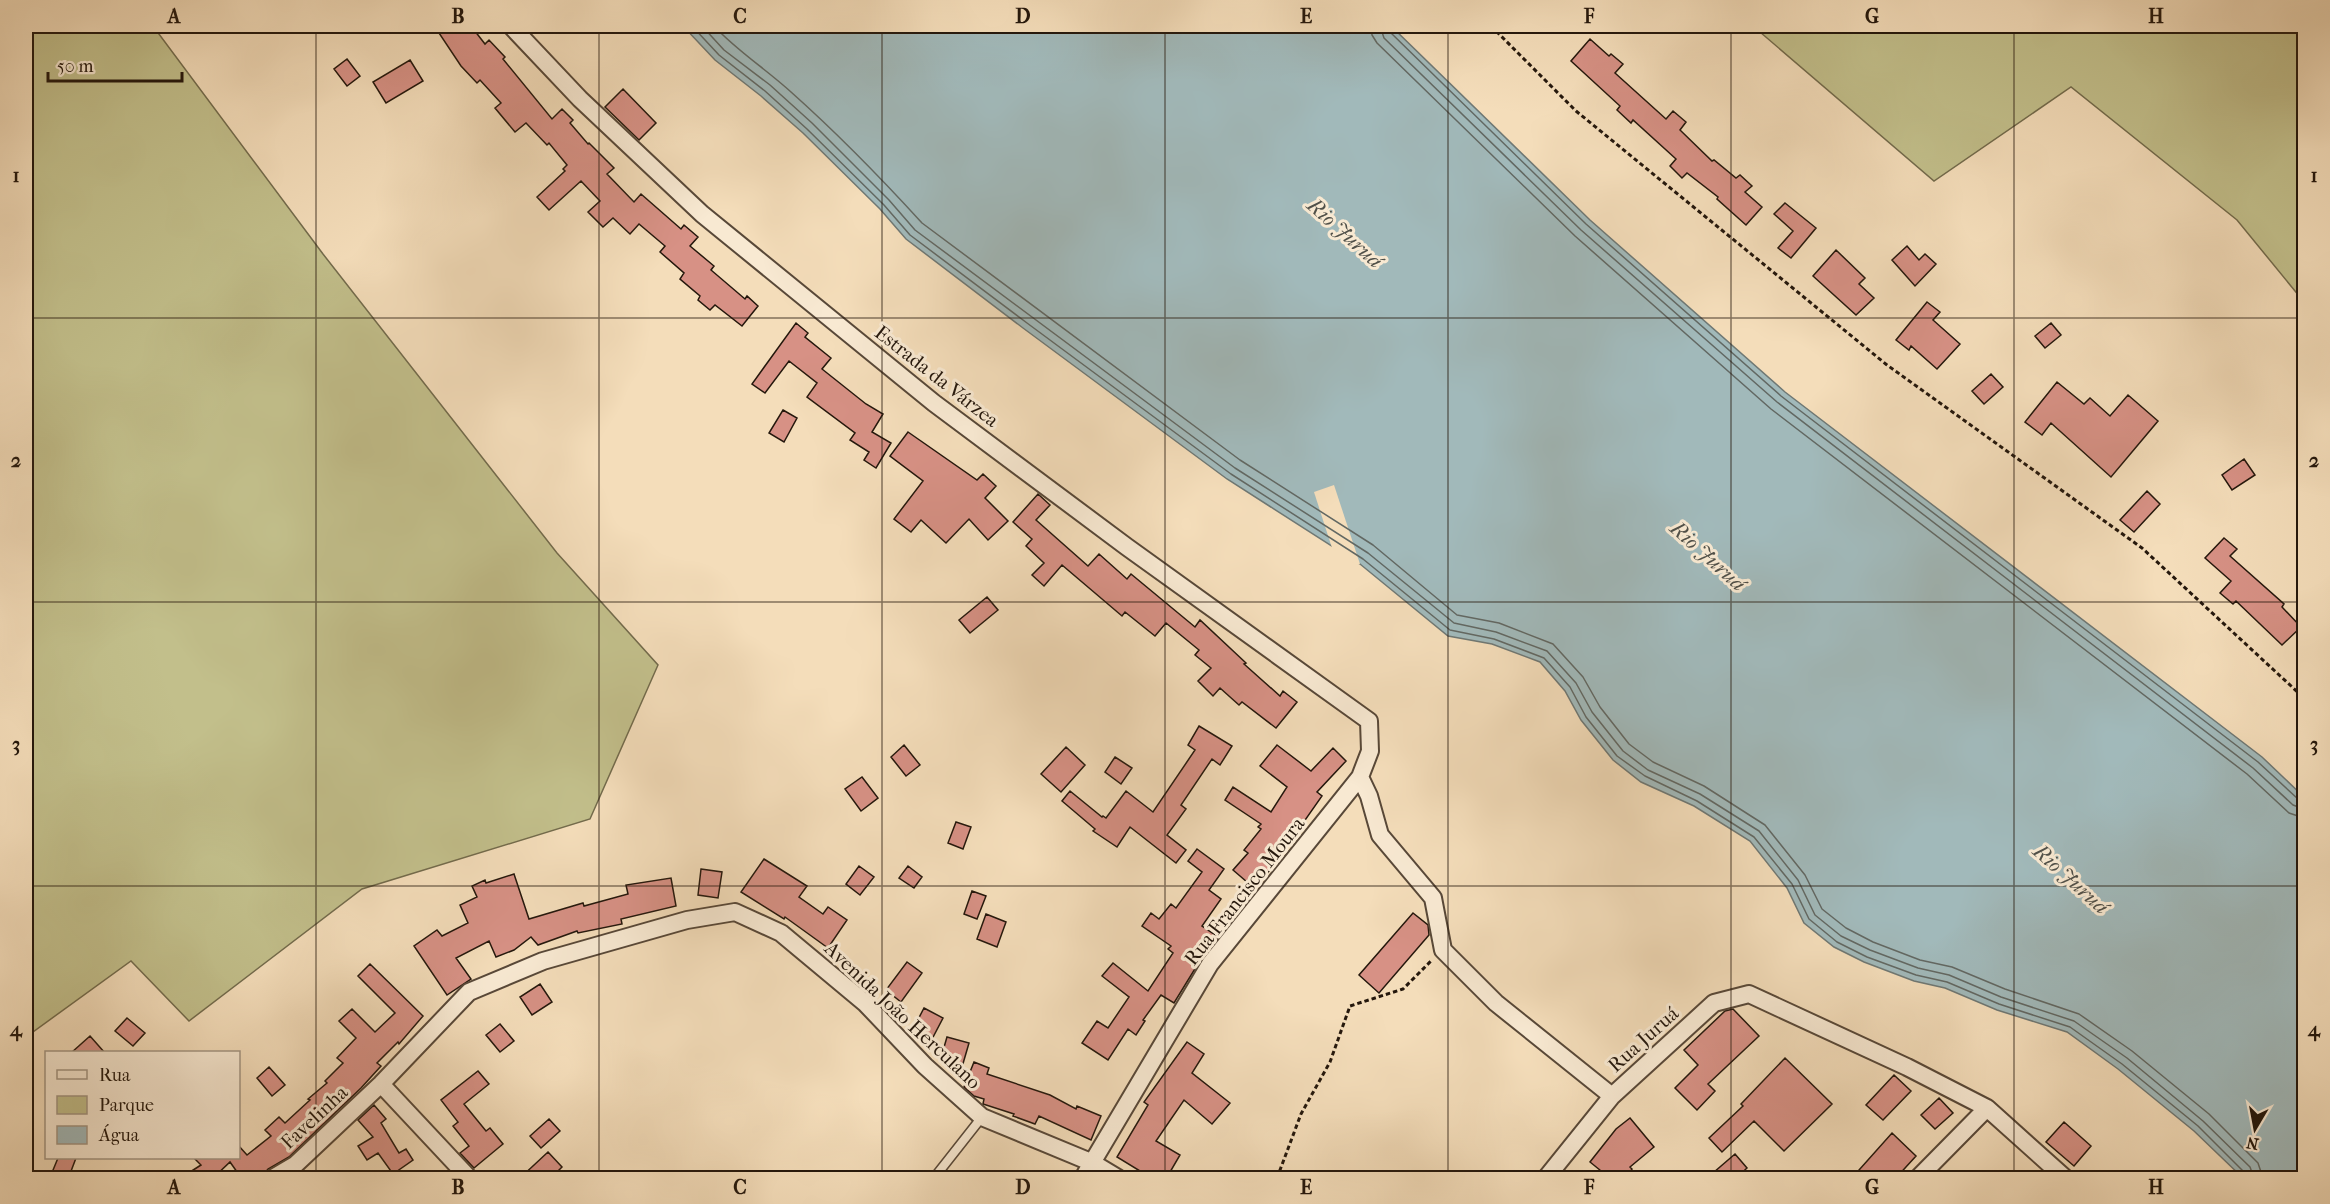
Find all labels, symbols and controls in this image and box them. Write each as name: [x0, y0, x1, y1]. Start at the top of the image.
text: A: [166, 5, 182, 28]
text: B: [451, 5, 465, 28]
text: C: [733, 5, 747, 28]
text: D: [1015, 5, 1031, 28]
text: E: [1300, 5, 1312, 28]
text: F: [1583, 5, 1595, 28]
text: G: [1865, 5, 1879, 28]
text: H: [2148, 5, 2164, 28]
scale bar: [48, 45, 182, 83]
text: 50 m: [57, 56, 94, 77]
text: 1: [12, 164, 20, 187]
text: 1: [2310, 164, 2318, 187]
water label: Rio Juruá: [1301, 192, 1389, 274]
street label: Estrada da Várzea: [870, 321, 1004, 432]
text: 2: [11, 449, 21, 472]
text: 2: [2309, 449, 2319, 472]
water label: Rio Juruá: [1664, 515, 1752, 597]
text: 3: [12, 733, 20, 756]
text: 3: [2310, 733, 2318, 756]
street label: Rua Francisco Moura: [1179, 812, 1310, 970]
water label: Rio Juruá: [2027, 838, 2115, 920]
street label: Avenida João Herculano: [819, 936, 986, 1094]
street label: Rua Juruá: [1603, 1001, 1684, 1077]
text: 4: [9, 1018, 23, 1042]
text: 4: [2307, 1018, 2321, 1042]
legend: [45, 1051, 240, 1159]
text: Rua: [99, 1065, 131, 1086]
street label: Favelinha: [276, 1080, 353, 1154]
text: Parque: [99, 1095, 154, 1116]
north arrow: [2225, 1099, 2285, 1159]
text: Água: [98, 1124, 140, 1146]
text: N: [2244, 1133, 2260, 1154]
text: A: [166, 1176, 182, 1199]
text: B: [451, 1176, 465, 1199]
text: C: [733, 1176, 747, 1199]
text: D: [1015, 1176, 1031, 1199]
text: E: [1300, 1176, 1312, 1199]
text: F: [1583, 1176, 1595, 1199]
text: G: [1865, 1176, 1879, 1199]
text: H: [2148, 1176, 2164, 1199]

